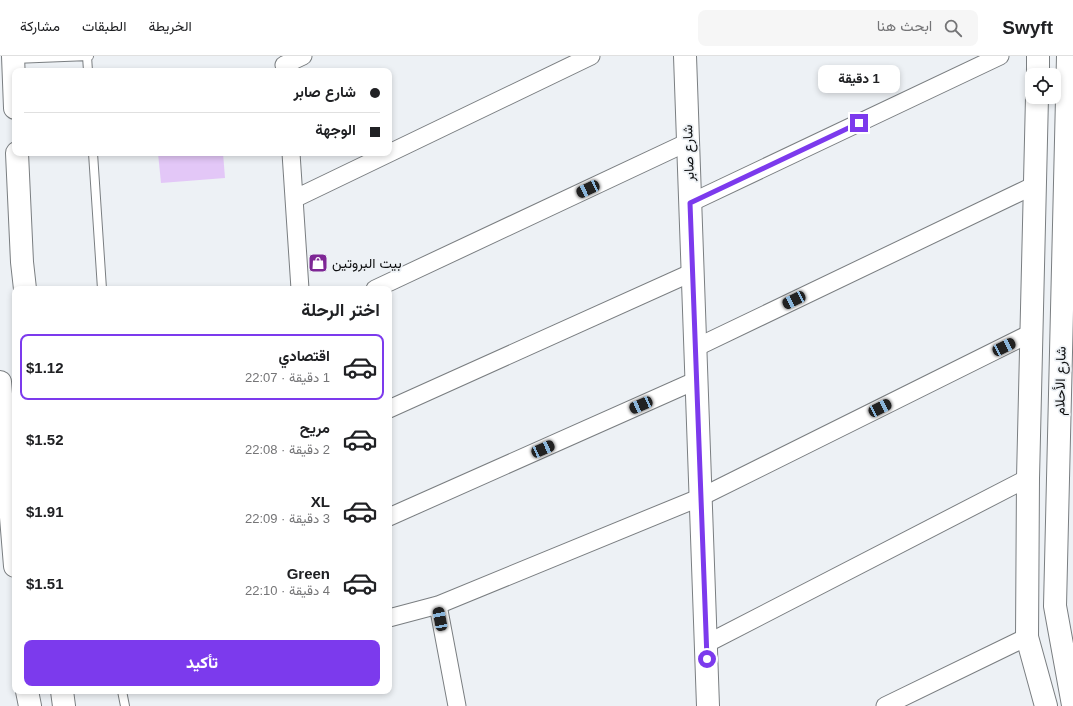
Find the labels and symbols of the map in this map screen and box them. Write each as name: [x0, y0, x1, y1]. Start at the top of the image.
callout: 1 دقيقة: [818, 65, 900, 93]
route end: [850, 114, 868, 132]
street label: شارع صابر: [679, 124, 700, 183]
car: [575, 178, 601, 200]
shop icon: بيت البروتين: [307, 252, 329, 274]
place label: بيت البروتين: [332, 255, 402, 272]
car: [781, 289, 807, 311]
car: [991, 336, 1017, 358]
street label: شارع الأحلام: [1051, 346, 1072, 416]
car: [628, 395, 654, 415]
car: [867, 397, 893, 419]
car: [530, 439, 556, 459]
car: [432, 606, 448, 632]
route start: [698, 650, 716, 668]

